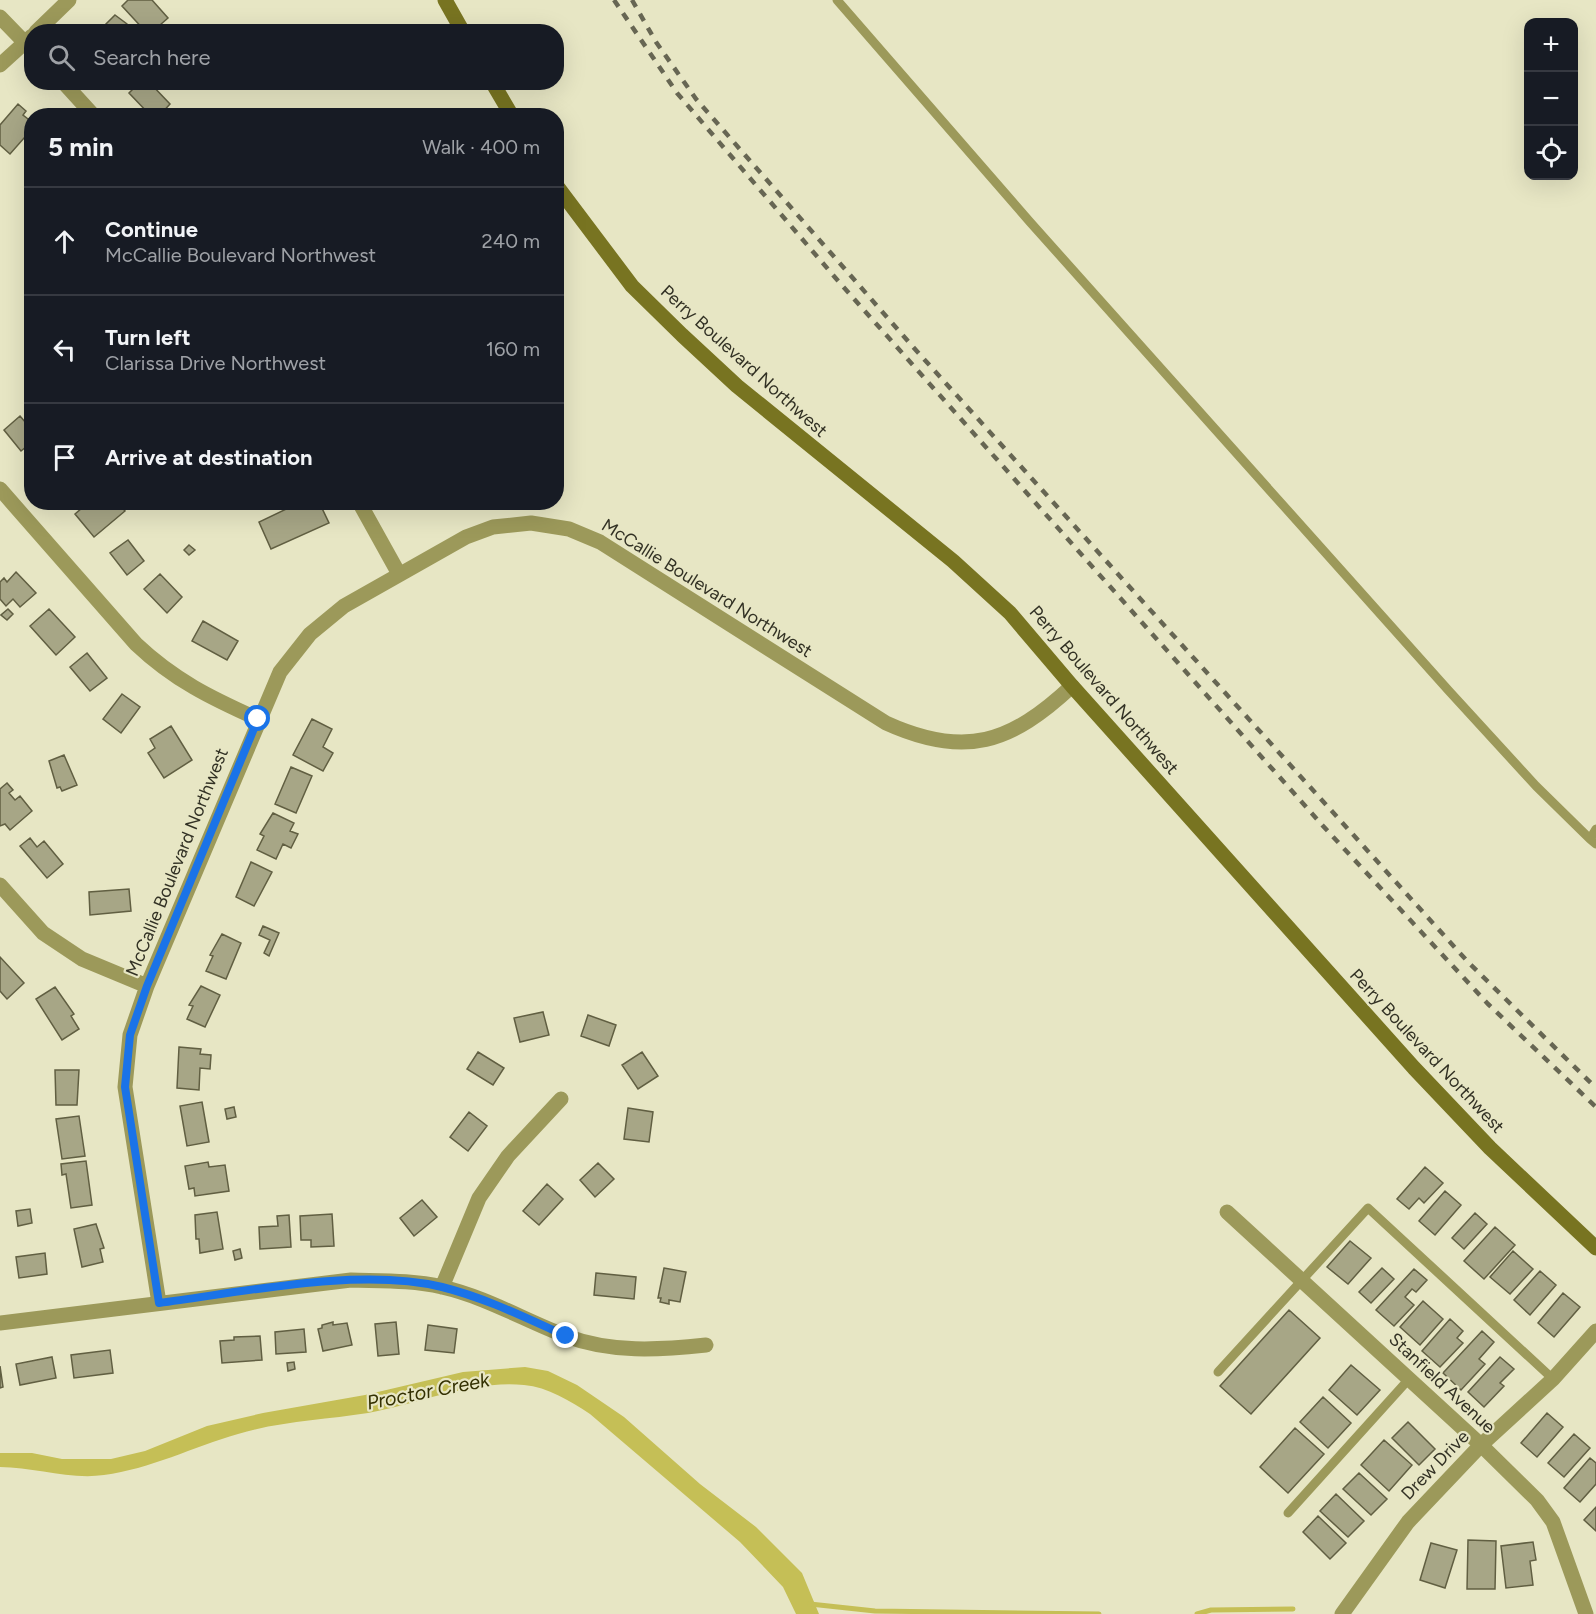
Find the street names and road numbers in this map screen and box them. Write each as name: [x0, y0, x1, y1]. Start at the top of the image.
street label: Perry Boulevard Northwest: [656, 280, 832, 442]
street label: McCallie Boulevard Northwest: [598, 514, 816, 662]
street label: Perry Boulevard Northwest: [1025, 601, 1184, 779]
street label: McCallie Boulevard Northwest: [121, 745, 233, 979]
street label: Perry Boulevard Northwest: [1345, 964, 1509, 1138]
street label: Stanfield Avenue: [1384, 1328, 1500, 1438]
street label: Drew Drive: [1396, 1426, 1474, 1504]

